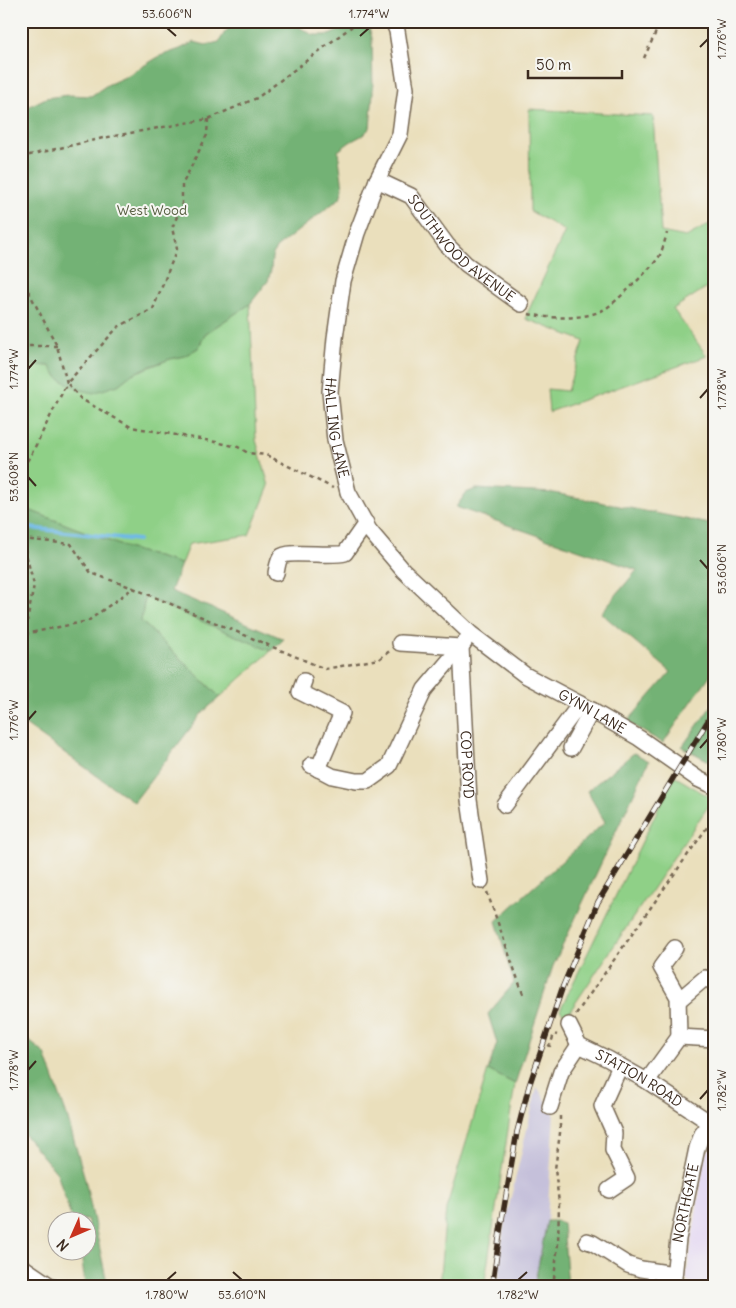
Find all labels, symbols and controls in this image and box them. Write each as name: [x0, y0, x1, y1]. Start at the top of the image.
text: 53.606°N: [142, 6, 192, 21]
text: 1.774°W: [349, 6, 389, 21]
text: 1.776°W: [714, 19, 729, 59]
scale bar: [528, 48, 622, 80]
text: 50 m: [536, 55, 571, 74]
street label: SOUTHWOOD AVENUE: [404, 191, 519, 306]
park label: West Wood: [117, 201, 187, 219]
text: 1.774°W: [6, 349, 21, 389]
text: 1.778°W: [714, 368, 729, 409]
street label: HALL ING LANE: [321, 377, 353, 480]
text: 53.608°N: [6, 452, 21, 502]
text: 53.606°N: [714, 544, 729, 594]
street label: GYNN LANE: [555, 685, 629, 738]
text: 1.776°W: [6, 700, 21, 740]
text: 1.780°W: [714, 717, 729, 760]
street label: COP ROYD: [456, 730, 478, 800]
street label: STATION ROAD: [593, 1045, 686, 1111]
text: 1.778°W: [6, 1049, 21, 1090]
text: 1.782°W: [714, 1069, 729, 1111]
street label: NORTHGATE: [668, 1162, 703, 1244]
north arrow: [48, 1210, 98, 1260]
text: N: [53, 1235, 73, 1255]
text: 1.780°W: [146, 1287, 189, 1302]
text: 53.610°N: [218, 1287, 266, 1302]
text: 1.782°W: [497, 1287, 539, 1302]

